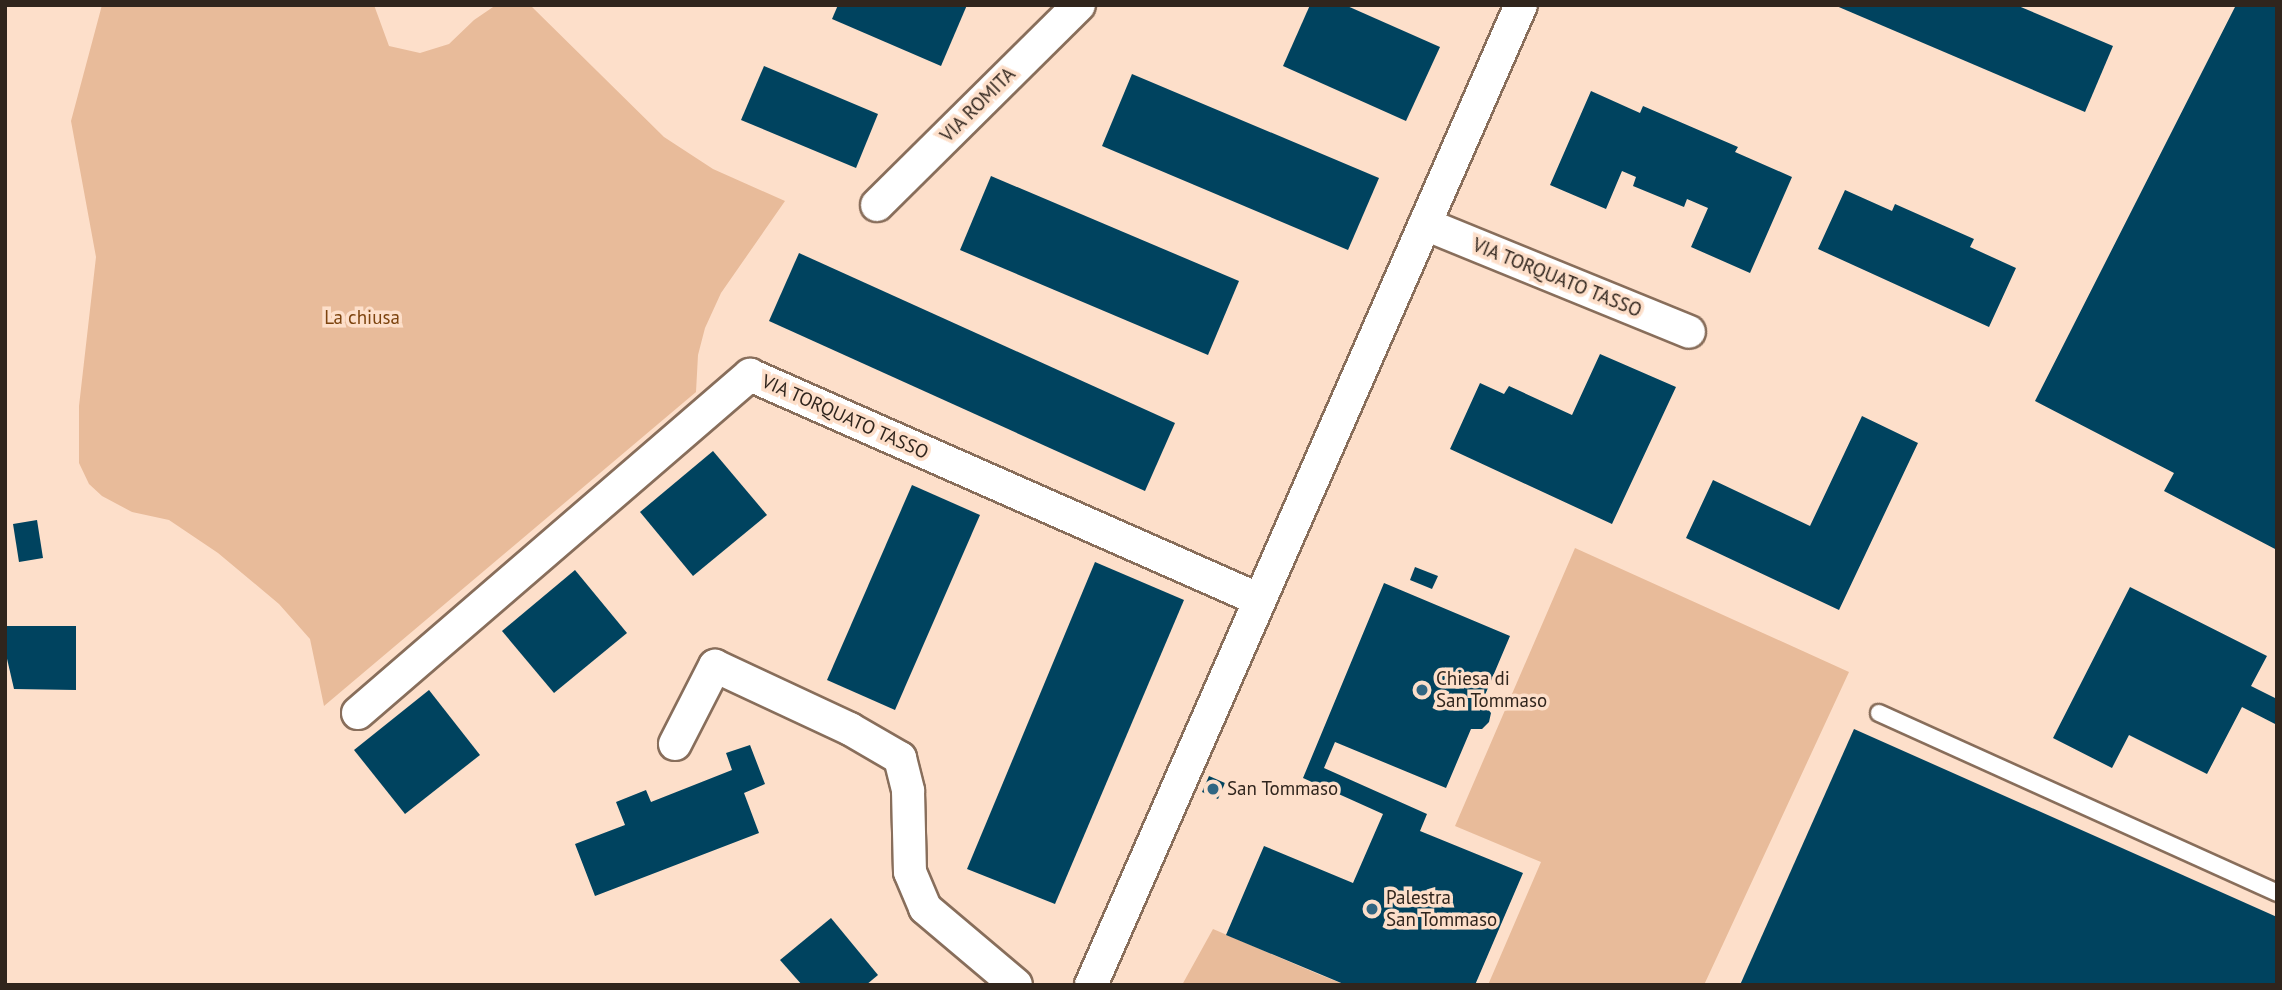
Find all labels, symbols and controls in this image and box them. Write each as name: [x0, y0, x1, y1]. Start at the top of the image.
street label: VIA ROMITA: [936, 63, 1020, 147]
street label: VIA TORQUATO TASSO: [1468, 233, 1646, 323]
park label: La chiusa: [324, 307, 400, 329]
street label: VIA TORQUATO TASSO: [757, 370, 933, 464]
place label: Chiesa di San Tommaso: [1436, 668, 1548, 712]
marker: Chiesa di San Tommaso: [1414, 682, 1430, 698]
place label: San Tommaso: [1227, 778, 1339, 800]
marker: San Tommaso: [1205, 781, 1221, 797]
place label: Palestra San Tommaso: [1386, 887, 1498, 931]
marker: Palestra San Tommaso: [1364, 901, 1380, 917]

